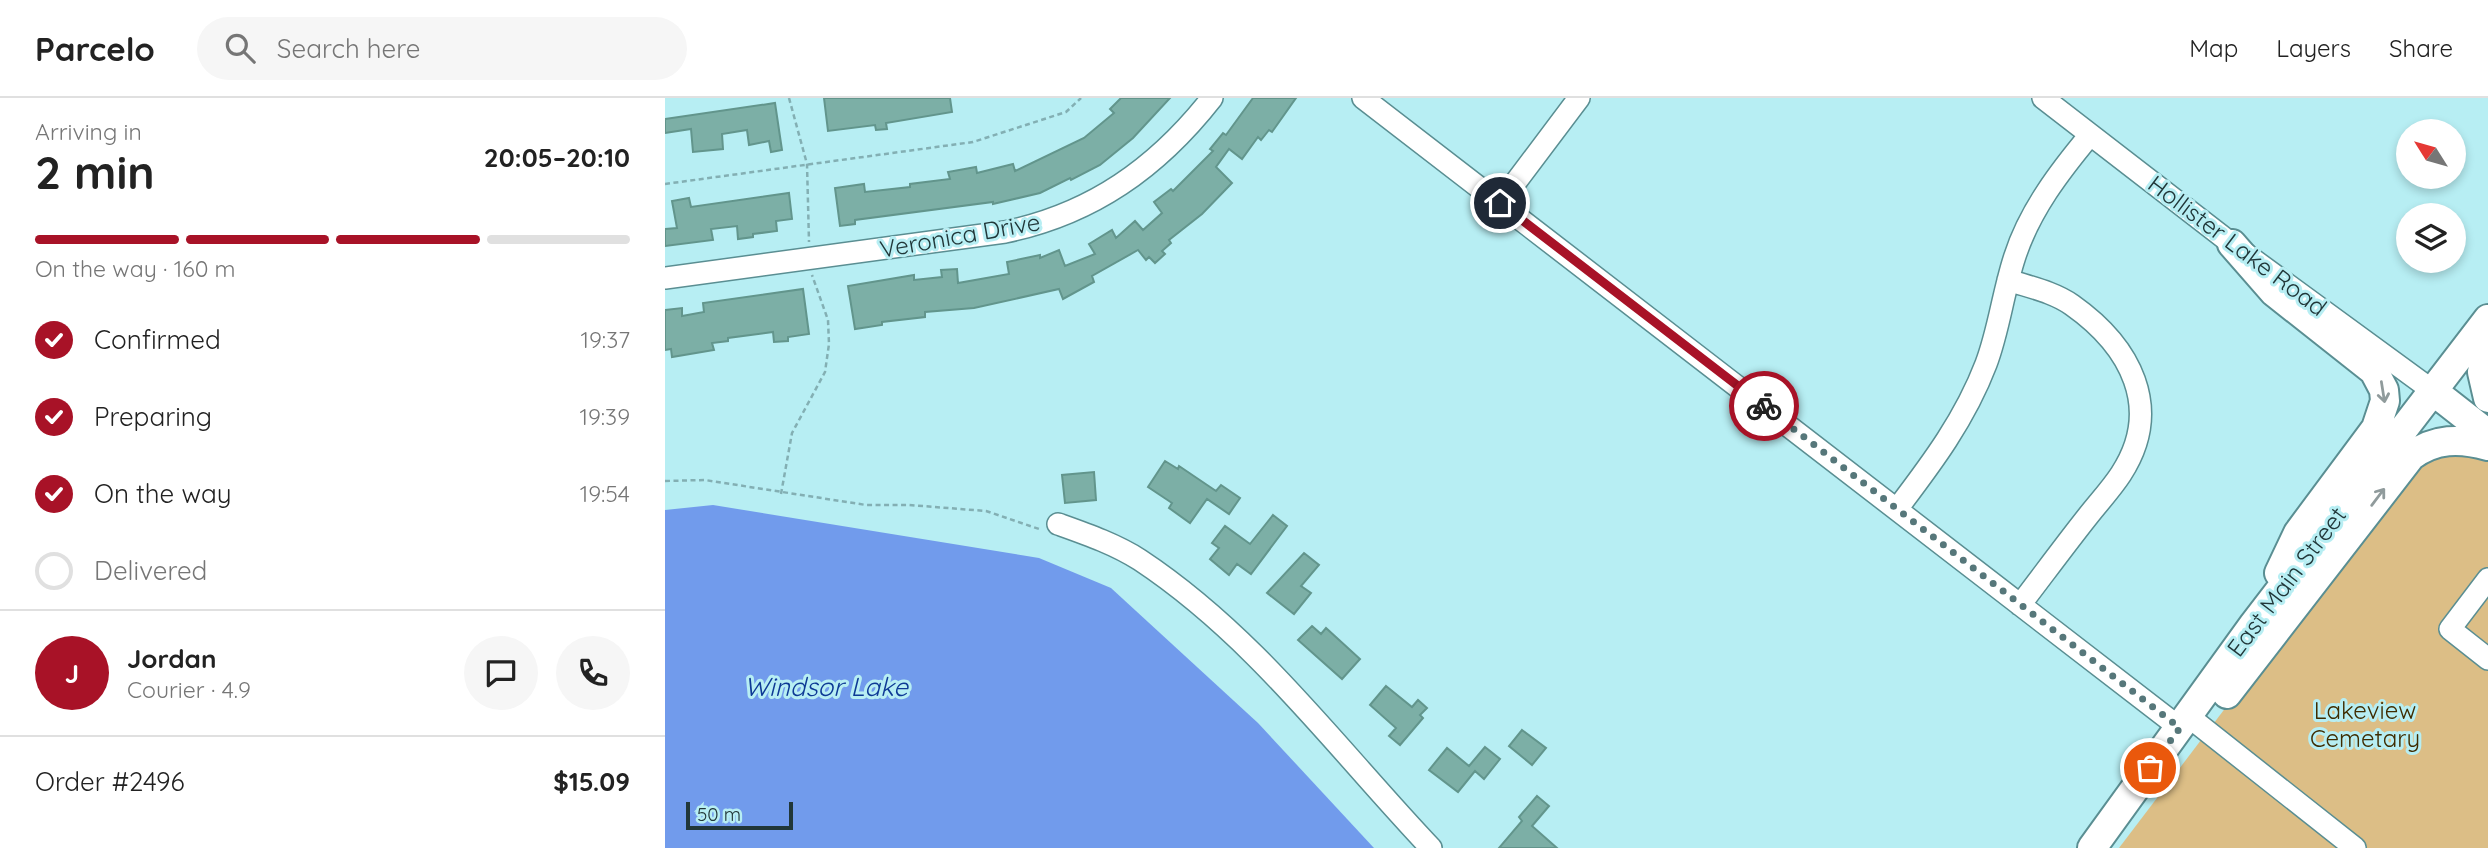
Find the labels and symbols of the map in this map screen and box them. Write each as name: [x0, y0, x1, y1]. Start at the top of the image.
north arrow: [2396, 119, 2466, 189]
street label: Hollister Lake Road: [2142, 168, 2333, 322]
pin: [1470, 173, 1530, 233]
street label: Veronica Drive: [877, 206, 1042, 264]
courier: [1729, 371, 1799, 441]
one-way arrow: [2376, 380, 2389, 403]
one-way arrow: [2370, 489, 2385, 507]
street label: East Main Street: [2220, 501, 2352, 662]
water label: Windsor Lake: [744, 670, 909, 703]
park label: Lakeview Cemetary: [2310, 695, 2420, 753]
pin: [2120, 738, 2180, 798]
scale bar: [686, 799, 793, 831]

